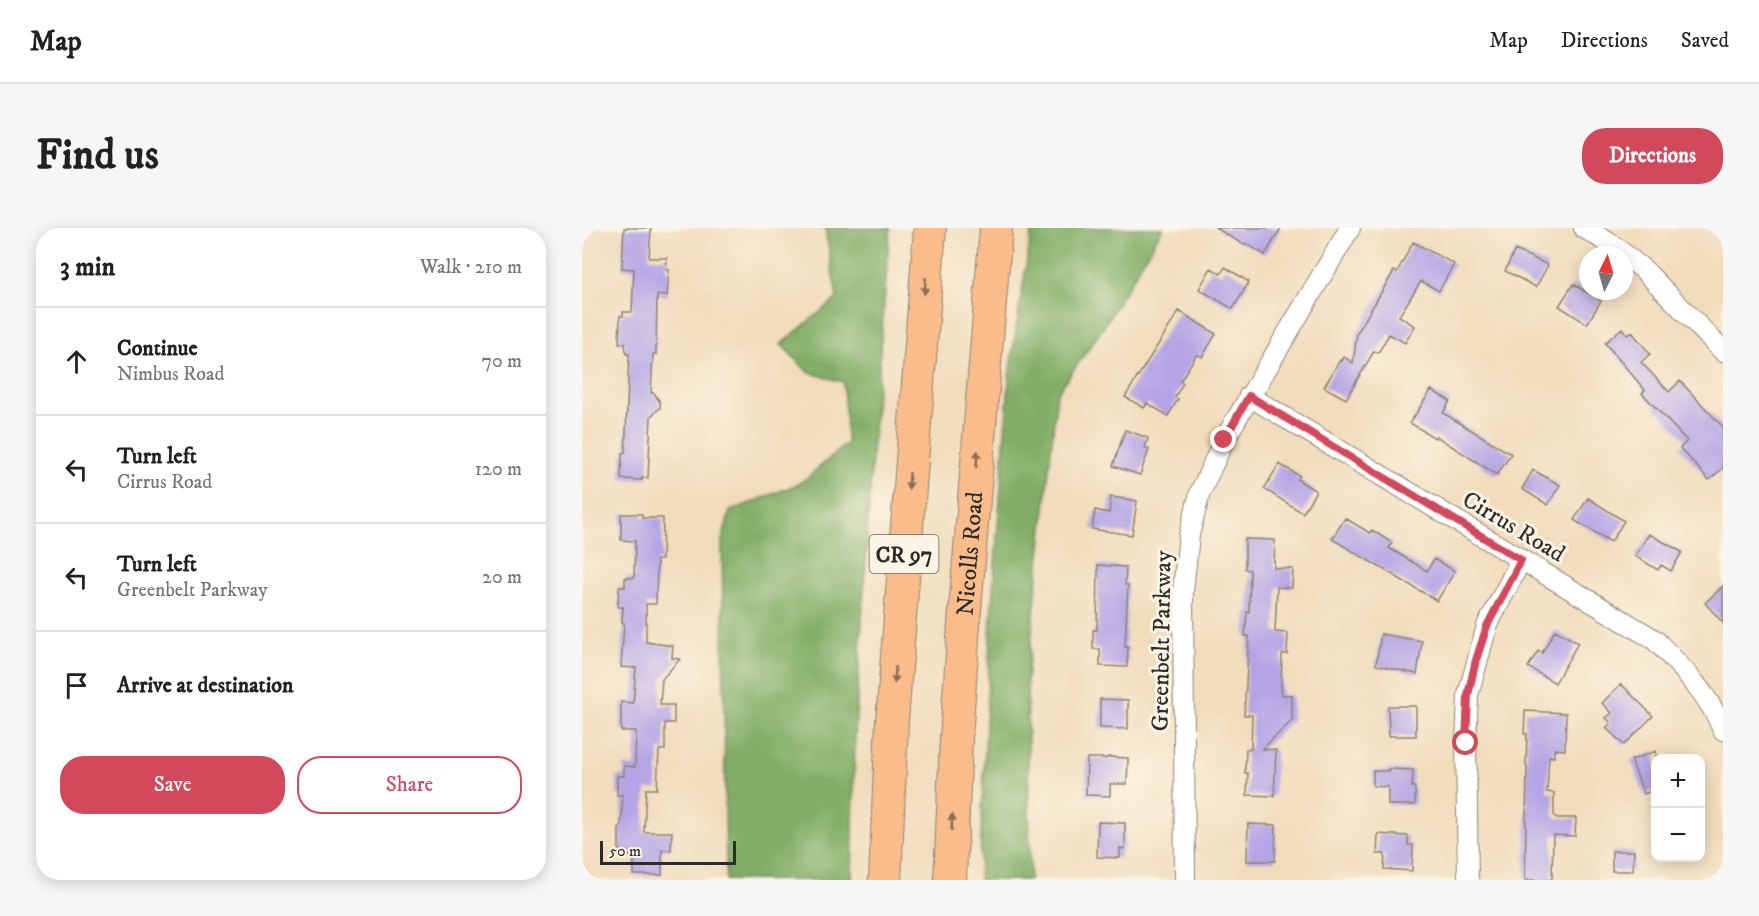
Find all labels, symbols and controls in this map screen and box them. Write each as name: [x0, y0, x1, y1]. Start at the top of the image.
text: Map: [30, 24, 82, 59]
text: Map: [1489, 28, 1528, 54]
text: Directions: [1561, 28, 1648, 54]
text: Saved: [1681, 28, 1729, 54]
button: Directions: [1582, 128, 1723, 184]
text: Find us: [36, 130, 159, 182]
north arrow: [1579, 246, 1633, 300]
text: 3 min: [60, 251, 115, 284]
text: Walk · 210 m: [420, 255, 522, 280]
one-way arrow: [920, 277, 930, 296]
text: Continue: [117, 335, 198, 362]
icon: ahead: [60, 345, 93, 378]
text: 70 m: [481, 349, 522, 374]
text: Nimbus Road: [117, 362, 224, 387]
route end: [1210, 426, 1236, 452]
text: Turn left: [117, 443, 197, 470]
one-way arrow: [972, 450, 982, 469]
icon: left: [60, 453, 93, 486]
text: 120 m: [475, 457, 522, 482]
text: Cirrus Road: [117, 470, 212, 495]
one-way arrow: [904, 471, 914, 490]
street label: Cirrus Road: [1457, 485, 1570, 569]
street label: Nicolls Road: [951, 490, 991, 617]
road number: CR 97: [870, 535, 938, 573]
street label: Greenbelt Parkway: [1145, 550, 1179, 732]
text: Turn left: [117, 551, 197, 578]
icon: left: [60, 561, 93, 594]
text: 20 m: [482, 565, 522, 590]
text: Greenbelt Parkway: [117, 578, 268, 603]
one-way arrow: [890, 666, 900, 685]
icon: arrive: [60, 669, 93, 702]
text: Arrive at destination: [117, 672, 294, 699]
route start: [1452, 729, 1478, 755]
map controls: [1651, 754, 1705, 862]
button: +: [1651, 754, 1705, 808]
button: Save: [60, 756, 285, 814]
button: Share: [297, 756, 522, 814]
button: −: [1651, 808, 1705, 862]
one-way arrow: [948, 812, 957, 831]
scale bar: [600, 838, 736, 866]
text: 50 m: [609, 841, 641, 861]

